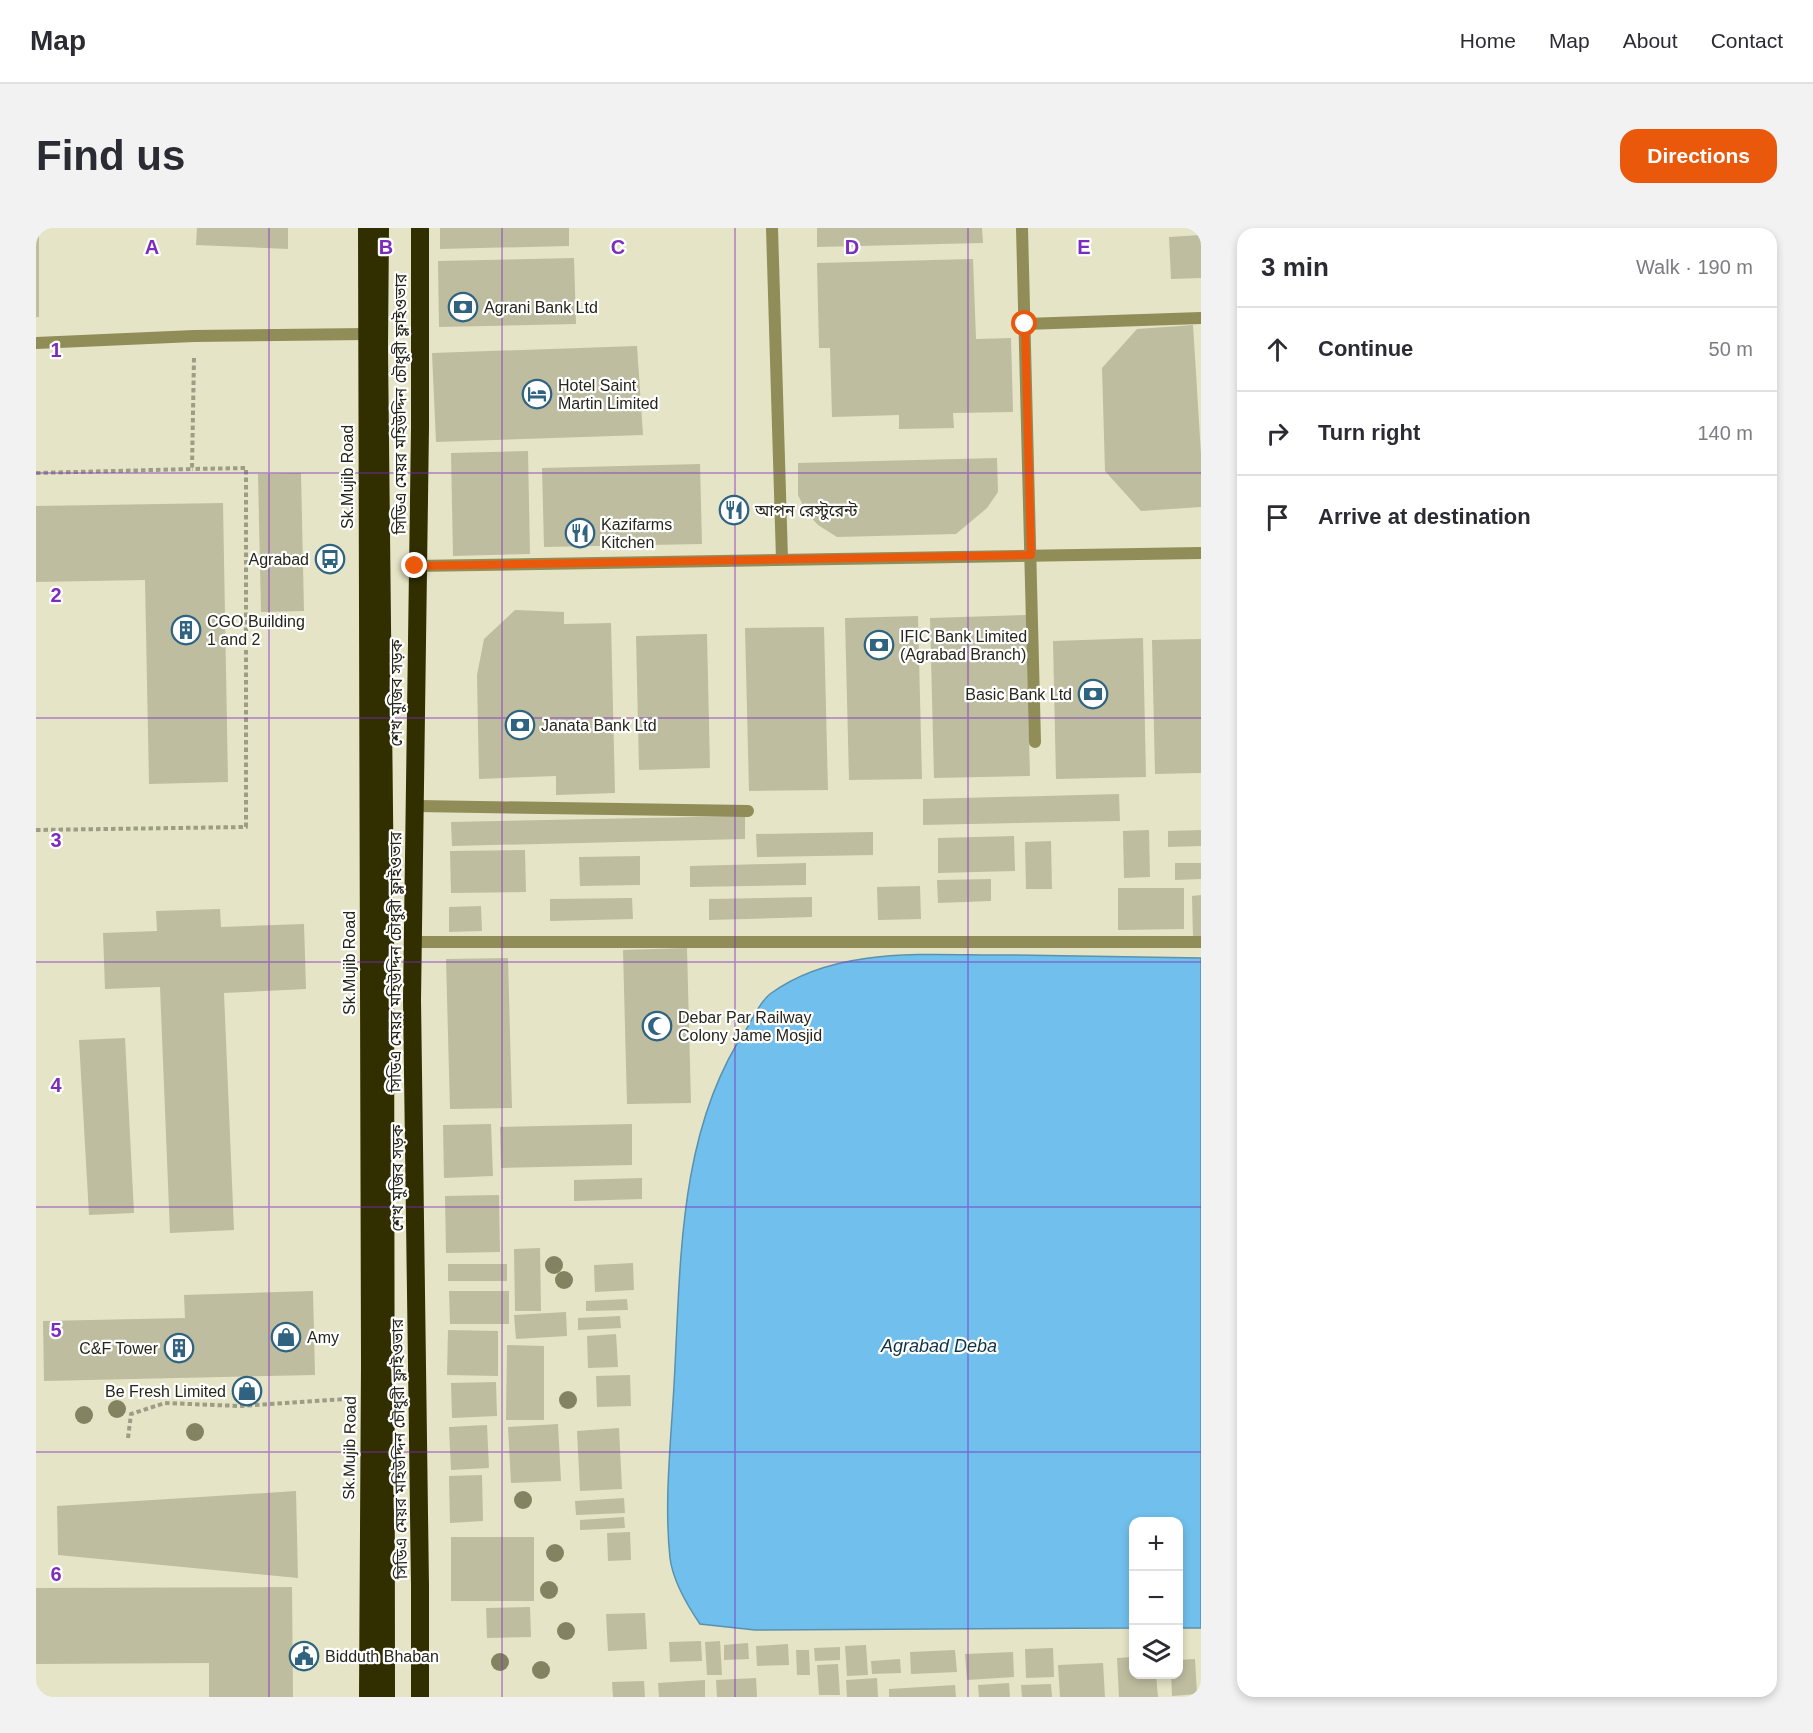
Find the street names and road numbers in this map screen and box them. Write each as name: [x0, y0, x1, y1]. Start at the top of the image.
street label: সিডিএ মেয়র মহিউদ্দিন চৌধুরী ফ্লাইওভার: [391, 273, 410, 535]
street label: Sk.Mujib Road: [339, 425, 356, 529]
street label: শেখ মুজিব সড়ক: [387, 638, 406, 747]
street label: সিডিএ মেয়র মহিউদ্দিন চৌধুরী ফ্লাইওভার: [386, 831, 405, 1093]
street label: Sk.Mujib Road: [341, 911, 358, 1015]
street label: শেখ মুজিব সড়ক: [388, 1123, 407, 1232]
street label: সিডিএ মেয়র মহিউদ্দিন চৌধুরী ফ্লাইওভার: [388, 1318, 411, 1580]
street label: Sk.Mujib Road: [340, 1396, 359, 1500]

